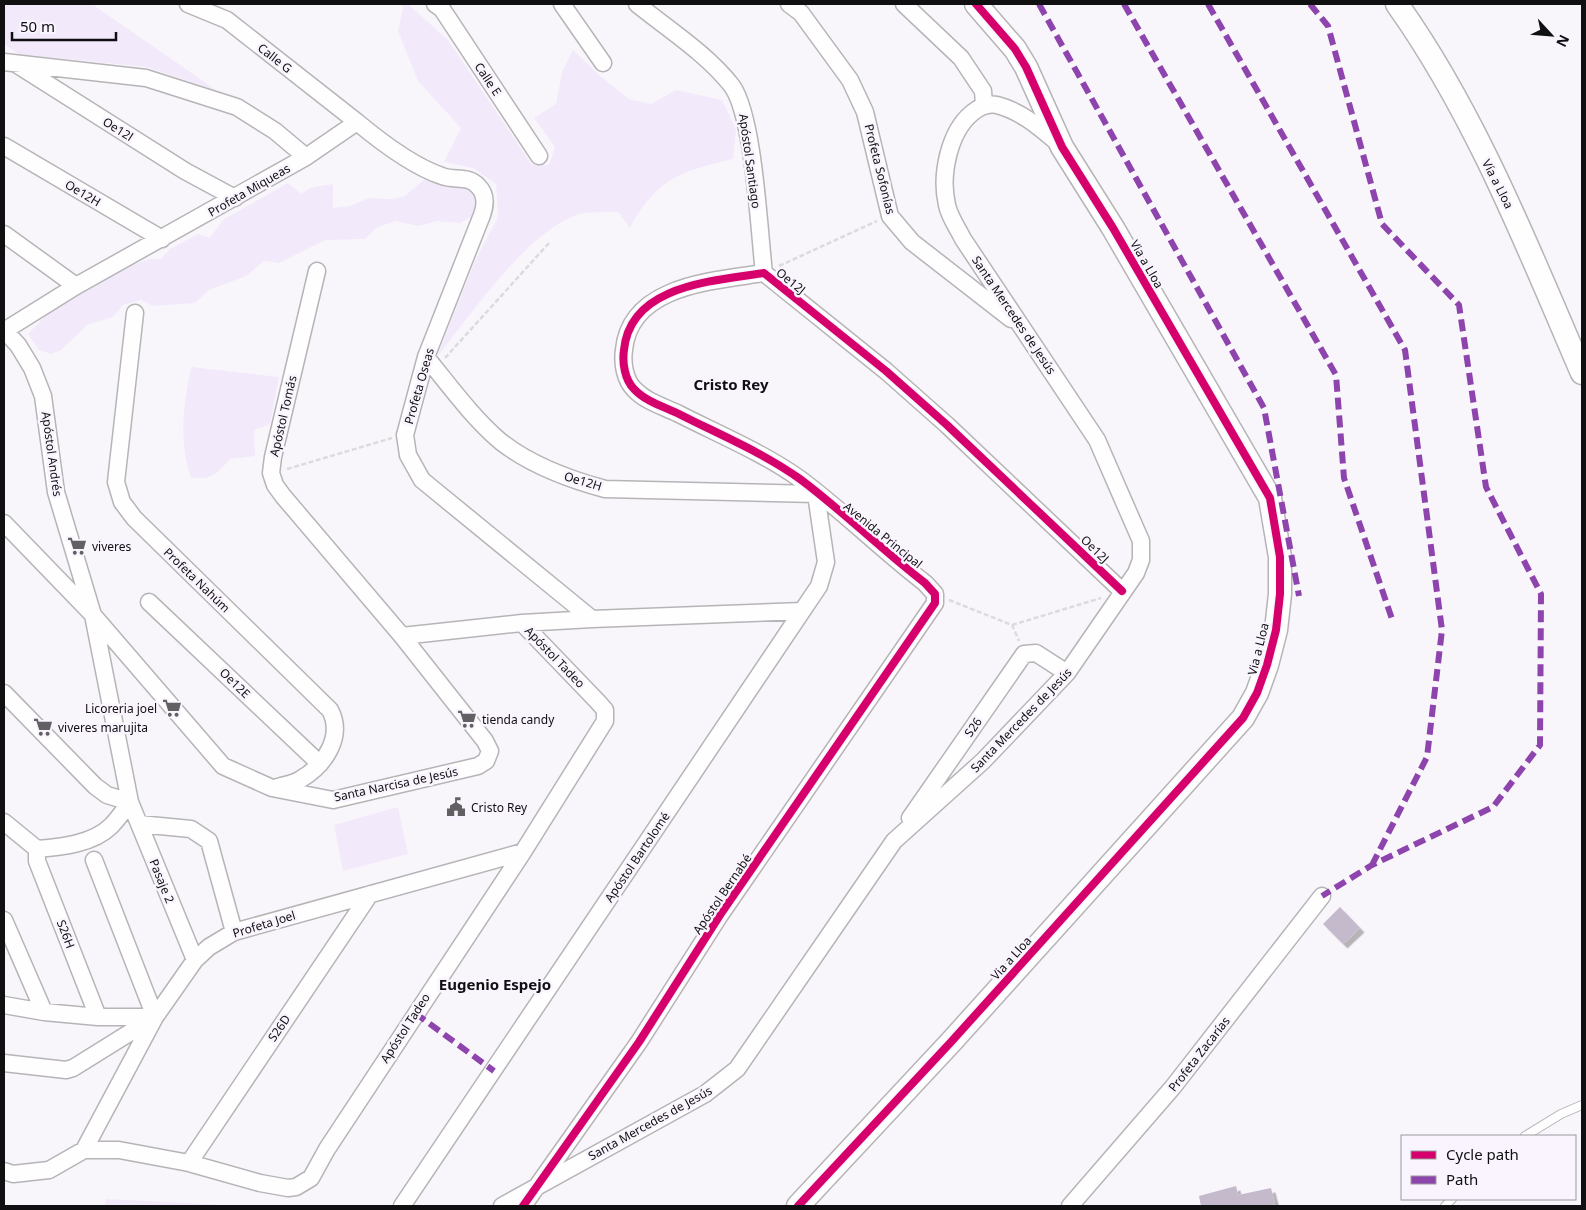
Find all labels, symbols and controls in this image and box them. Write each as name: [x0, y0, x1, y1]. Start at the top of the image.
scale bar: [12, 10, 116, 42]
north arrow: [1526, 10, 1576, 60]
text: 50 m: [20, 16, 55, 36]
text: N: [1552, 32, 1574, 50]
street label: Calle G: [254, 39, 296, 77]
street label: Calle E: [471, 59, 505, 99]
street label: Oe12l: [100, 113, 136, 145]
street label: Apóstol Santiago: [735, 113, 765, 209]
street label: Profeta Sofonías: [861, 122, 900, 216]
street label: Vía a Lloa: [1478, 156, 1518, 212]
street label: Profeta Miqueas: [205, 159, 293, 220]
street label: Oe12H: [62, 176, 104, 210]
street label: Via a Lloa: [1126, 237, 1168, 291]
street label: Santa Mercedes de Jesús: [968, 253, 1060, 378]
street label: Oe12J: [773, 264, 809, 298]
street label: Profeta Oseas: [400, 346, 438, 426]
street label: Apóstol Tomás: [265, 374, 301, 458]
district label: Cristo Rey: [693, 374, 769, 394]
street label: Apóstol Andrés: [38, 410, 66, 498]
street label: Oe12H: [562, 467, 604, 495]
street label: Avenida Principal: [840, 498, 926, 572]
street label: Oe12J: [1077, 531, 1113, 567]
supermarket icon: viveres: [66, 535, 88, 557]
place label: viveres: [92, 538, 132, 555]
street label: Profeta Nahúm: [160, 544, 234, 616]
street label: Via a Lloa: [1243, 621, 1273, 677]
street label: Apóstol Tadeo: [521, 622, 589, 692]
street label: Oe12E: [216, 664, 254, 702]
street label: Santa Mercedes de Jesús: [967, 664, 1076, 776]
supermarket icon: Licoreria joel: [161, 697, 183, 719]
place label: Licoreria joel: [85, 700, 157, 717]
supermarket icon: tienda candy: [456, 708, 478, 730]
place label: tienda candy: [482, 711, 555, 728]
street label: S26: [960, 714, 986, 740]
supermarket icon: viveres marujita: [32, 716, 54, 738]
place label: viveres marujita: [58, 719, 148, 736]
street label: Santa Narcisa de Jesús: [333, 763, 460, 805]
public building icon: Cristo Rey: [445, 796, 467, 818]
place label: Cristo Rey: [471, 799, 528, 816]
street label: Apóstol Bartolomé: [601, 808, 674, 905]
street label: Apóstol Bernabé: [689, 850, 755, 938]
street label: Pasaje 2: [145, 856, 179, 906]
street label: Profeta Joel: [231, 906, 297, 942]
street label: S26H: [53, 917, 79, 951]
street label: Via a Lloa: [987, 932, 1035, 984]
district label: Eugenio Espejo: [439, 974, 551, 994]
street label: Apóstol Tadeo: [376, 990, 434, 1066]
street label: S26D: [264, 1011, 294, 1045]
street label: Profeta Zacarías: [1164, 1013, 1234, 1095]
street label: Santa Mercedes de Jesús: [585, 1082, 715, 1164]
legend: [1401, 1135, 1576, 1200]
text: Cycle path: [1446, 1144, 1519, 1164]
text: Path: [1446, 1169, 1478, 1189]

